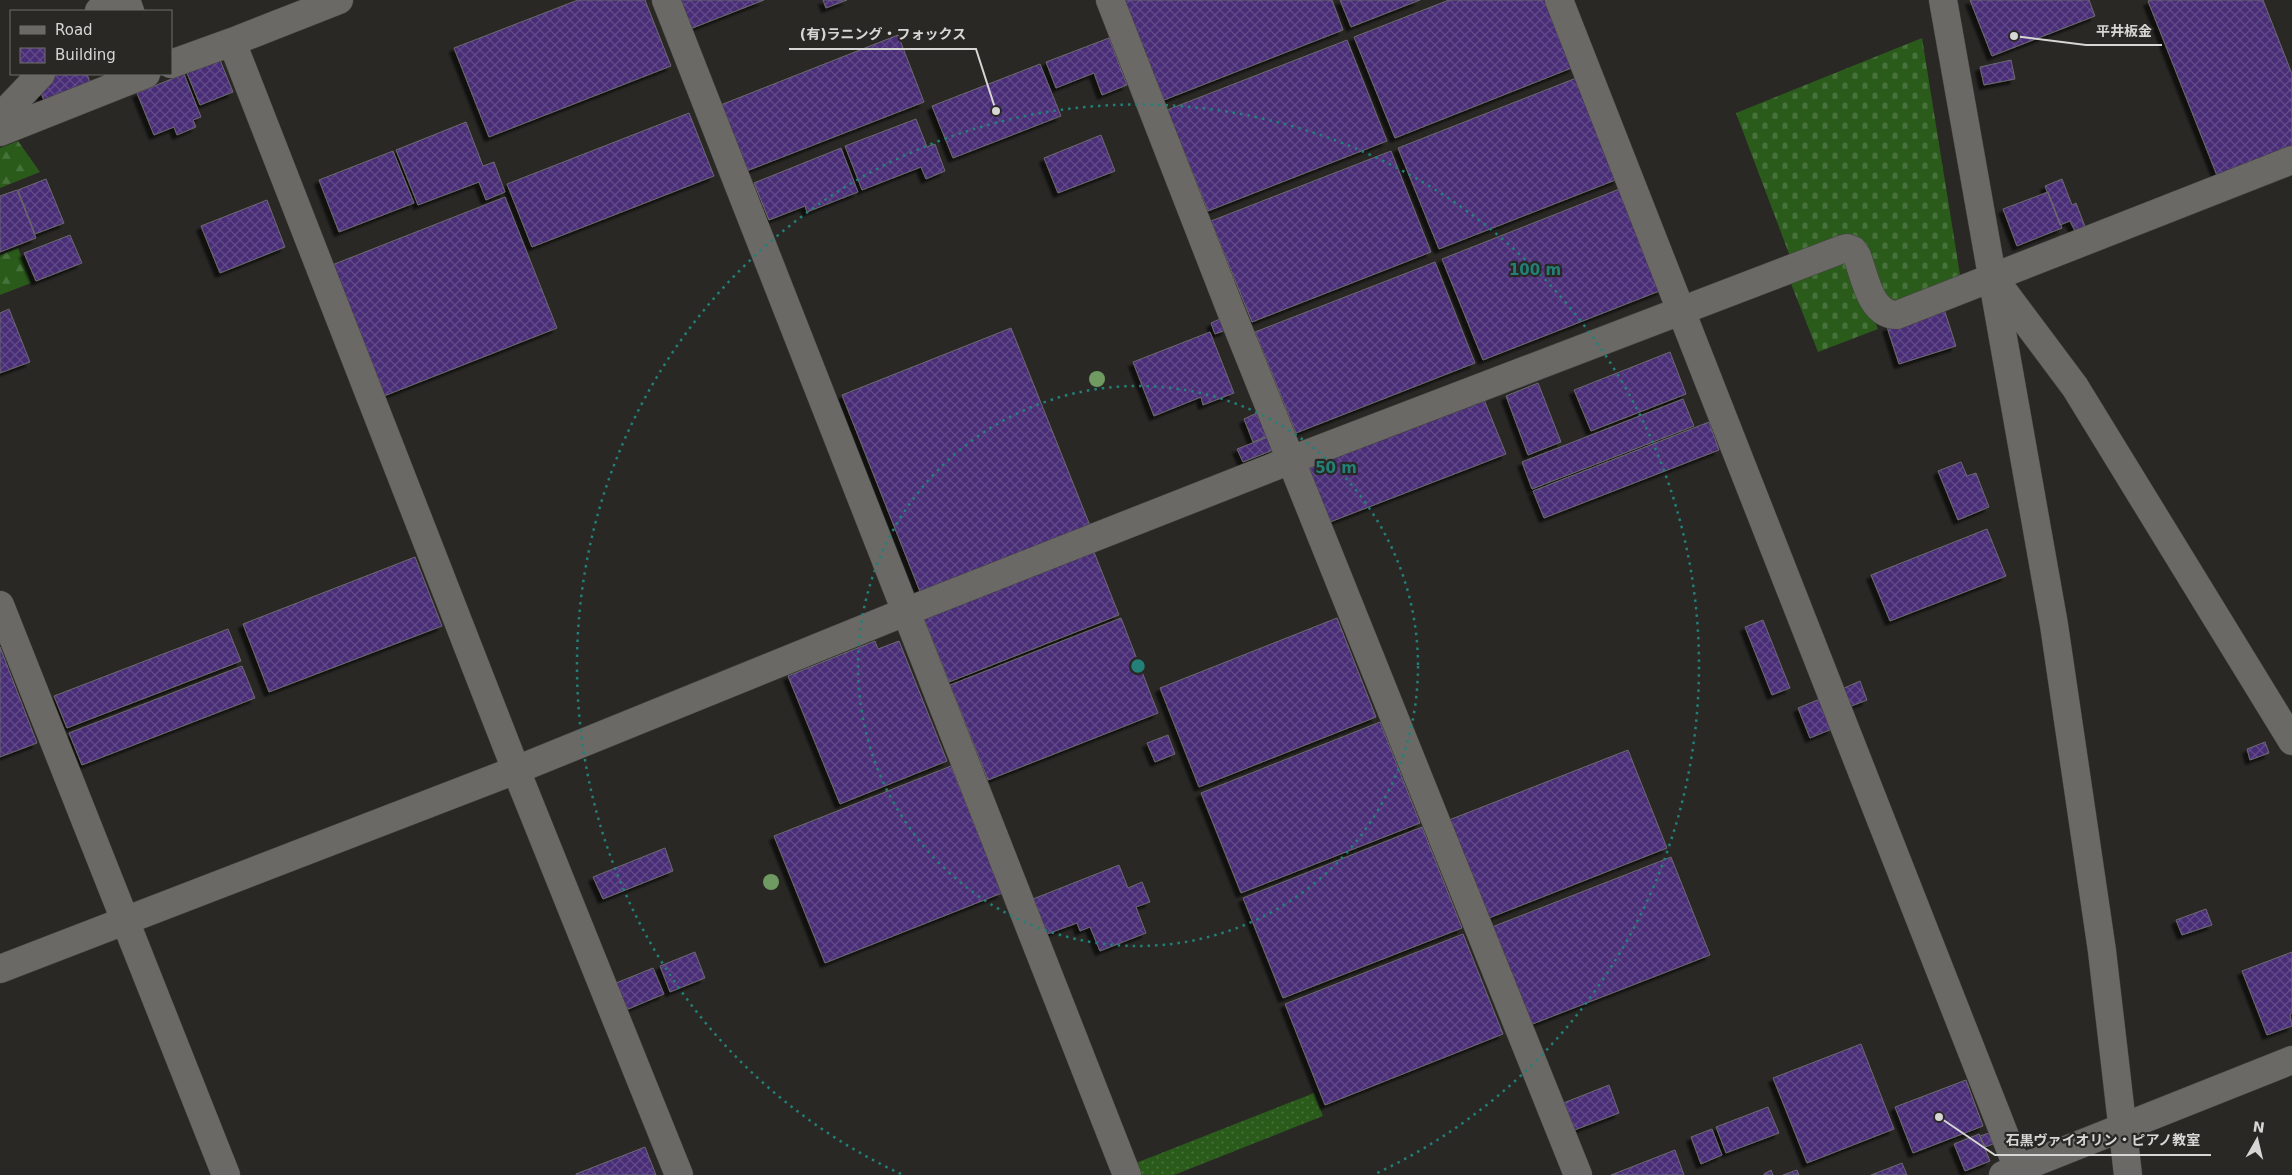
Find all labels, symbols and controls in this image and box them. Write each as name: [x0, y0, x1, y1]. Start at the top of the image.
legend: [10, 10, 172, 75]
callout: 平井板金: [2086, 16, 2162, 45]
callout: (有)ラニング・フォックス: [789, 20, 976, 49]
text: Road: [55, 21, 93, 39]
text: 平井板金: [2096, 23, 2152, 39]
text: (有)ラニング・フォックス: [800, 26, 966, 42]
text: Building: [55, 46, 116, 64]
text: 100 m: [1509, 261, 1561, 279]
text: 50 m: [1315, 459, 1357, 477]
centre of rings: [1129, 657, 1147, 675]
north arrow: [2232, 1115, 2282, 1165]
text: N: [2252, 1118, 2266, 1136]
callout: 石黒ヴァイオリン・ピアノ教室: [1995, 1126, 2211, 1155]
text: 石黒ヴァイオリン・ピアノ教室: [2006, 1132, 2200, 1148]

